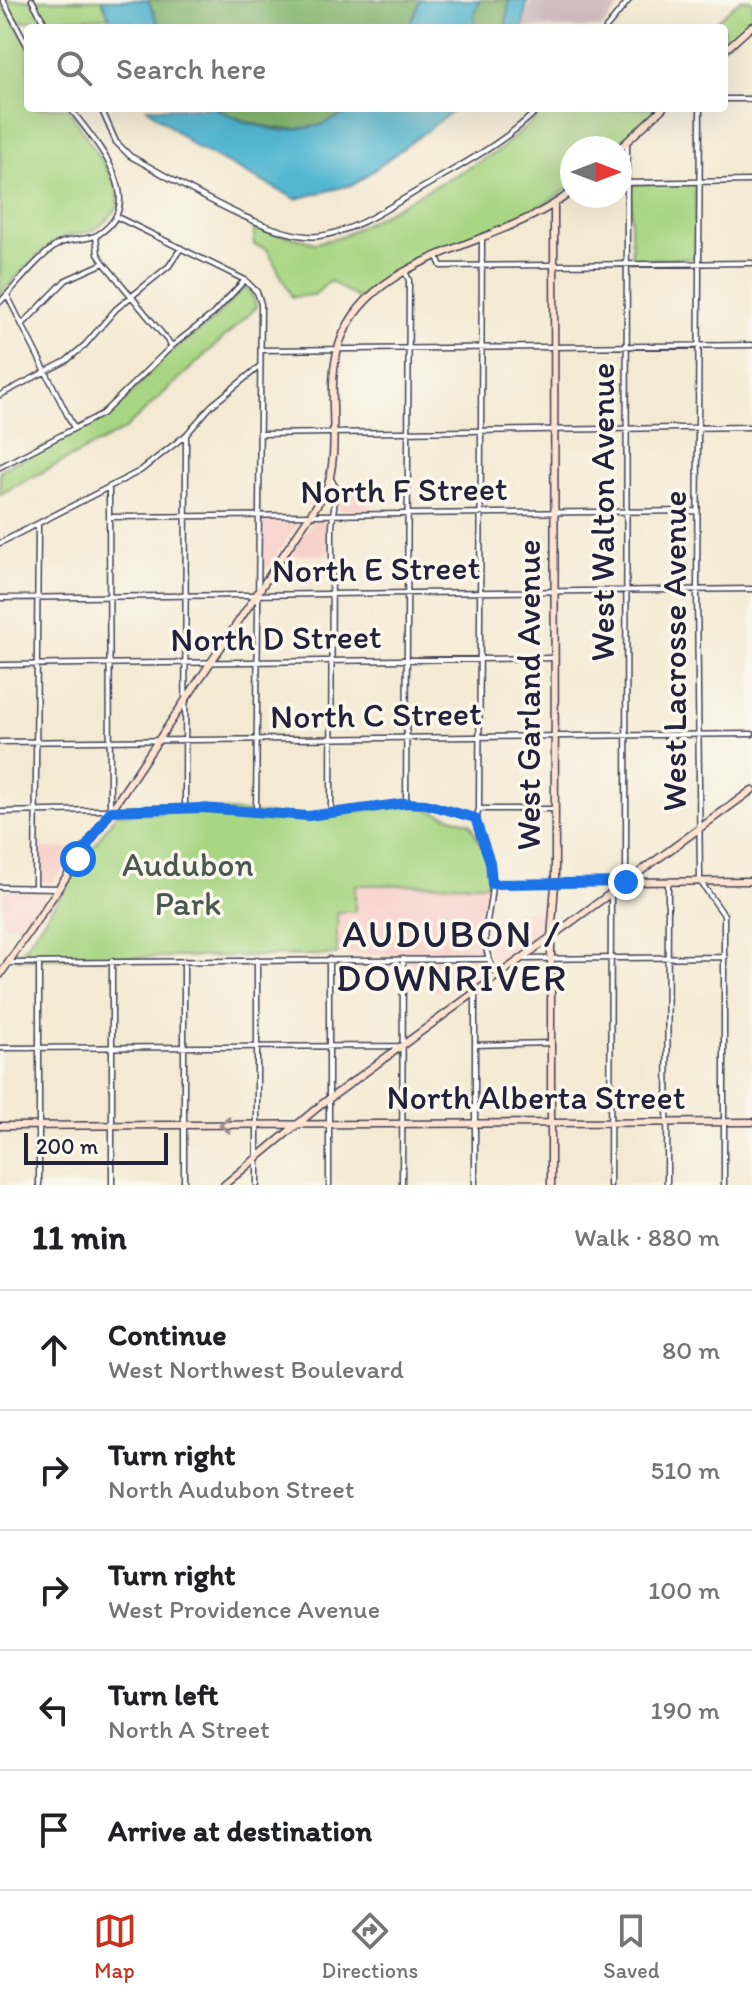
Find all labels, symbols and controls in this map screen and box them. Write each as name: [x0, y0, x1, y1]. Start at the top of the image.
search box: [24, 24, 728, 112]
icon: search: [52, 46, 96, 90]
text: Search here: [116, 50, 266, 87]
north arrow: [560, 136, 632, 208]
street label: West Walton Avenue: [582, 363, 623, 661]
street label: North F Street: [300, 468, 508, 512]
street label: West Lacrosse Avenue: [654, 491, 695, 811]
street label: West Garland Avenue: [508, 539, 549, 851]
street label: North E Street: [271, 547, 481, 591]
street label: North D Street: [170, 616, 382, 660]
street label: North C Street: [270, 693, 482, 737]
route start: [60, 841, 96, 877]
park label: Audubon Park: [122, 844, 254, 924]
route end: [608, 864, 644, 900]
district label: AUDUBON / DOWNRIVER: [336, 911, 568, 1001]
street label: North Alberta Street: [387, 1077, 685, 1118]
one-way arrow: [218, 1116, 231, 1134]
scale bar: [24, 1129, 168, 1165]
text: 200 m: [36, 1133, 98, 1160]
text: 11 min: [32, 1217, 127, 1258]
text: Walk · 880 m: [574, 1221, 720, 1253]
text: Continue: [108, 1316, 227, 1353]
icon: ahead: [32, 1328, 76, 1372]
text: 80 m: [662, 1334, 720, 1366]
text: West Northwest Boulevard: [108, 1353, 404, 1385]
text: Turn right: [108, 1436, 236, 1473]
icon: right: [32, 1448, 76, 1492]
text: 510 m: [651, 1454, 720, 1486]
text: North Audubon Street: [108, 1473, 355, 1505]
text: Turn right: [108, 1556, 236, 1593]
icon: right: [32, 1568, 76, 1612]
text: 100 m: [648, 1574, 720, 1606]
text: West Providence Avenue: [108, 1593, 380, 1625]
text: Turn left: [108, 1676, 219, 1713]
icon: left: [32, 1688, 76, 1732]
text: 190 m: [651, 1694, 720, 1726]
text: North A Street: [108, 1713, 270, 1745]
icon: arrive: [32, 1808, 76, 1852]
text: Arrive at destination: [108, 1812, 372, 1849]
tab: Map: [93, 1909, 137, 1984]
tab: Directions: [322, 1909, 418, 1984]
tab: Saved: [603, 1909, 659, 1984]

